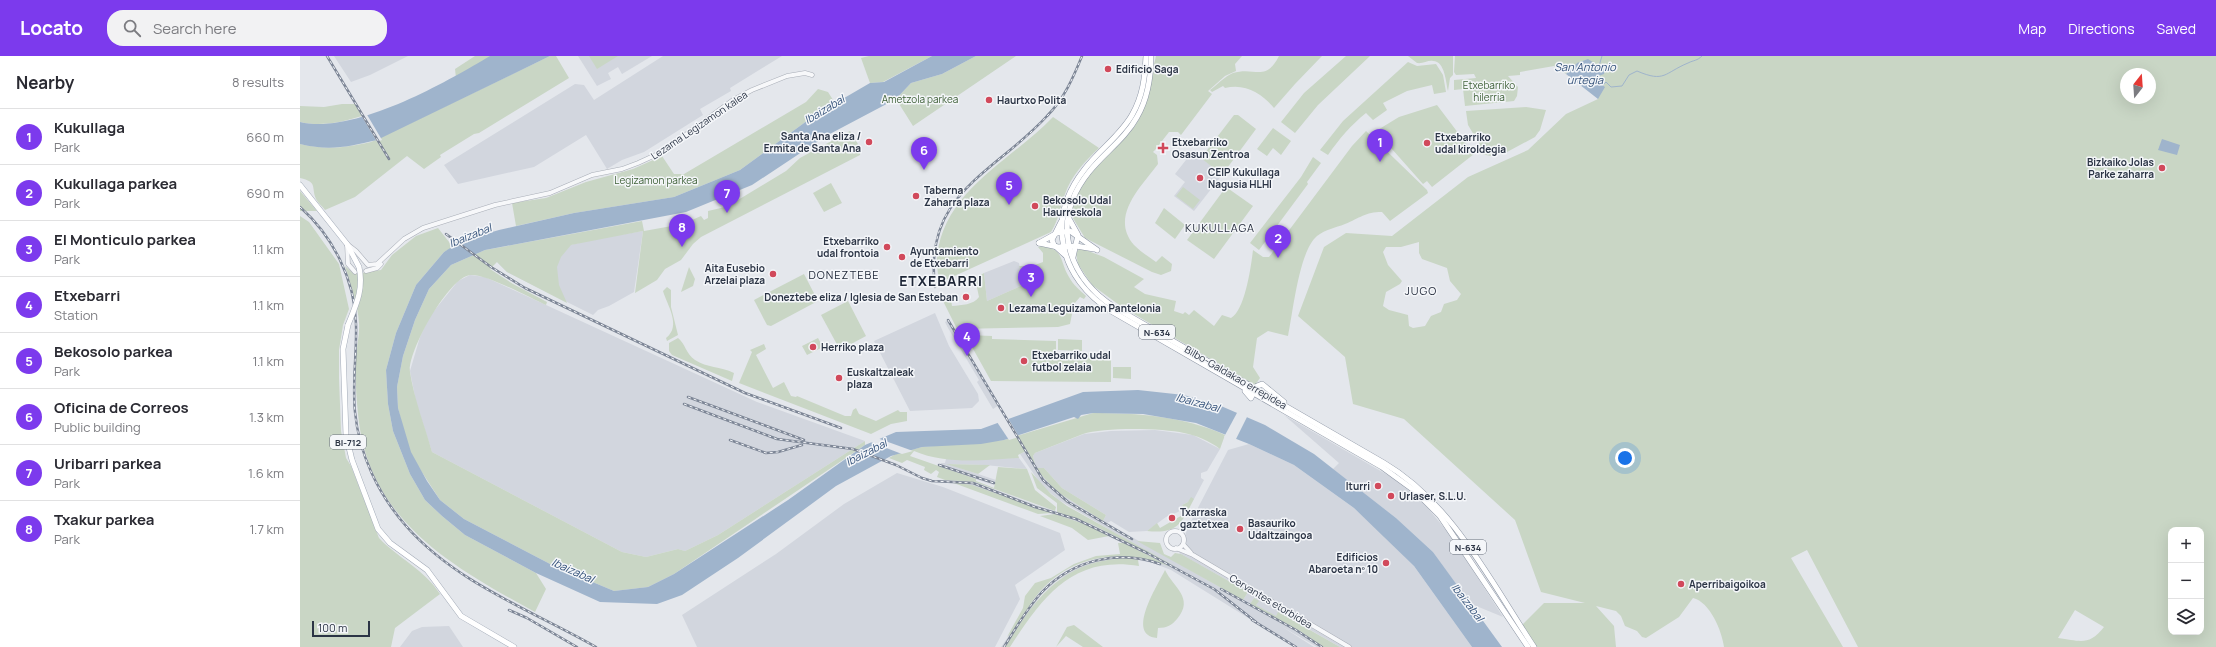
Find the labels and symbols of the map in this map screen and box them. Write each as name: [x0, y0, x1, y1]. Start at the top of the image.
water label: San Antonio urtegia: [1554, 59, 1617, 87]
place label: Edificio Saga: [1116, 62, 1179, 76]
marker: Edificio Saga: [1103, 64, 1113, 74]
north arrow: [2120, 68, 2156, 104]
park label: Etxebarriko hilerria: [1463, 78, 1515, 104]
street label: Lezama Legizamon kalea: [648, 87, 750, 163]
water label: Ibaizabal: [801, 90, 848, 127]
park label: Ametzola parkea: [882, 92, 958, 106]
place label: Haurtxo Polita: [997, 93, 1066, 107]
marker: Haurtxo Polita: [984, 95, 994, 105]
place label: Santa Ana eliza / Ermita de Santa Ana: [764, 129, 861, 155]
pin: 1: [1367, 129, 1393, 162]
place label: Etxebarriko udal kiroldegia: [1435, 130, 1506, 156]
place label: Etxebarriko Osasun Zentroa: [1172, 135, 1250, 161]
marker: Santa Ana eliza / Ermita de Santa Ana: [864, 137, 874, 147]
pin: 6: [911, 137, 937, 170]
marker: Etxebarriko udal kiroldegia: [1422, 138, 1432, 148]
marker: Etxebarriko Osasun Zentroa: [1157, 142, 1169, 154]
place label: Bizkaiko Jolas Parke zaharra: [2087, 155, 2155, 181]
marker: Bizkaiko Jolas Parke zaharra: [2157, 163, 2167, 173]
place label: CEIP Kukullaga Nagusia HLHI: [1208, 165, 1280, 191]
pin: 5: [996, 172, 1022, 205]
park label: Legizamon parkea: [614, 173, 698, 187]
marker: CEIP Kukullaga Nagusia HLHI: [1195, 173, 1205, 183]
pin: 7: [714, 180, 740, 213]
place label: Taberna Zaharra plaza: [924, 183, 990, 209]
marker: Taberna Zaharra plaza: [911, 191, 921, 201]
place label: Bekosolo Udal Haurreskola: [1043, 193, 1111, 219]
marker: Bekosolo Udal Haurreskola: [1030, 201, 1040, 211]
pin: 8: [669, 214, 695, 247]
water label: Ibaizabal: [447, 219, 495, 250]
district label: KUKULLAGA: [1185, 220, 1255, 235]
pin: 2: [1265, 225, 1291, 258]
place label: Etxebarriko udal frontoia: [817, 234, 879, 260]
marker: Etxebarriko udal frontoia: [882, 242, 892, 252]
place label: Ayuntamiento de Etxebarri: [910, 244, 979, 270]
marker: Ayuntamiento de Etxebarri: [897, 252, 907, 262]
place label: Aita Eusebio Arzelai plaza: [704, 261, 765, 287]
pin: 3: [1018, 264, 1044, 297]
district label: DONEZTEBE: [808, 267, 880, 282]
marker: Aita Eusebio Arzelai plaza: [768, 269, 778, 279]
district label: ETXEBARRI: [899, 271, 983, 290]
district label: JUGO: [1405, 283, 1437, 298]
place label: Doneztebe eliza / Iglesia de San Esteban: [764, 290, 958, 304]
marker: Doneztebe eliza / Iglesia de San Esteban: [961, 292, 971, 302]
place label: Lezama Leguizamon Pantelonia: [1009, 301, 1161, 315]
marker: Lezama Leguizamon Pantelonia: [996, 303, 1006, 313]
pin: 4: [954, 323, 980, 356]
road number: N-634: [1139, 325, 1175, 339]
place label: Herriko plaza: [821, 340, 884, 354]
marker: Herriko plaza: [808, 342, 818, 352]
street label: Bilbo-Galdakao errepidea: [1182, 342, 1290, 412]
place label: Etxebarriko udal futbol zelaia: [1032, 348, 1111, 374]
marker: Etxebarriko udal futbol zelaia: [1019, 356, 1029, 366]
place label: Euskaltzaleak plaza: [847, 365, 914, 391]
marker: Euskaltzaleak plaza: [834, 373, 844, 383]
water label: Ibaizabal: [1175, 389, 1223, 415]
road number: BI-712: [330, 435, 366, 449]
water label: Ibaizabal: [843, 435, 891, 469]
your location: [1615, 448, 1635, 468]
place label: Iturri: [1346, 479, 1370, 493]
marker: Iturri: [1373, 481, 1383, 491]
place label: Urlaser, S.L.U.: [1399, 489, 1466, 503]
marker: Urlaser, S.L.U.: [1386, 491, 1396, 501]
place label: Txarraska gaztetxea: [1180, 505, 1229, 531]
marker: Txarraska gaztetxea: [1167, 513, 1177, 523]
place label: Basauriko Udaltzaingoa: [1248, 516, 1312, 542]
marker: Basauriko Udaltzaingoa: [1235, 524, 1245, 534]
road number: N-634: [1450, 540, 1486, 554]
place label: Edificios Abaroeta nº 10: [1308, 550, 1379, 576]
water label: Ibaizabal: [550, 554, 598, 586]
marker: Edificios Abaroeta nº 10: [1381, 558, 1391, 568]
street label: Cervantes etorbidea: [1227, 571, 1315, 631]
place label: Aperribaigoikoa: [1689, 577, 1766, 591]
marker: Aperribaigoikoa: [1676, 579, 1686, 589]
water label: Ibaizabal: [1448, 580, 1489, 625]
scale bar: [312, 619, 370, 638]

